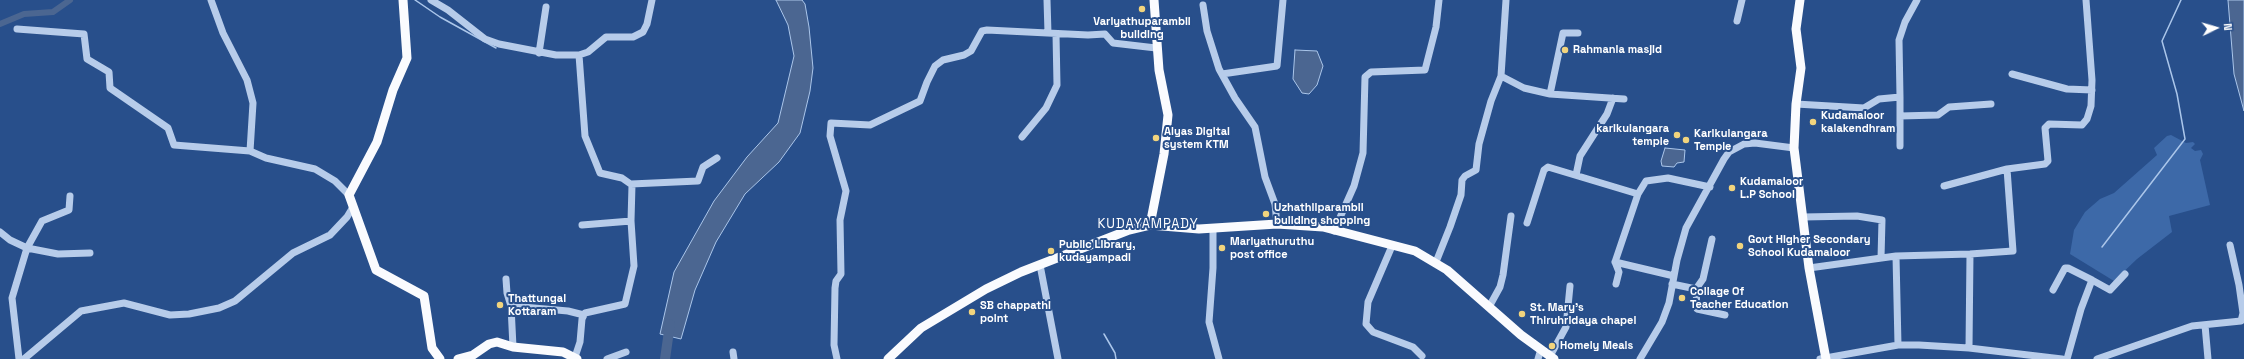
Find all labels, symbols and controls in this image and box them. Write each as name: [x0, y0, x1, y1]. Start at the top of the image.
marker: Variyathuparambil building: [1137, 4, 1147, 14]
north arrow: [2196, 8, 2236, 48]
place label: Variyathuparambil building: [1093, 15, 1191, 41]
text: N: [2221, 23, 2235, 31]
place label: Rahmania masjid: [1573, 43, 1662, 57]
marker: Rahmania masjid: [1560, 45, 1570, 55]
place label: Kudamaloor kalakendhram: [1821, 109, 1896, 135]
marker: Kudamaloor kalakendhram: [1808, 117, 1818, 127]
place label: karikulangara temple: [1596, 122, 1669, 148]
place label: Alyas Digital system KTM: [1164, 125, 1230, 151]
place label: Karikulangara Temple: [1694, 127, 1768, 153]
marker: karikulangara temple: [1672, 130, 1682, 140]
marker: Alyas Digital system KTM: [1151, 133, 1161, 143]
marker: Karikulangara Temple: [1681, 135, 1691, 145]
place label: Kudamaloor L.P School: [1740, 175, 1803, 201]
marker: Kudamaloor L.P School: [1727, 183, 1737, 193]
place label: Uzhathilparambil building shopping: [1274, 201, 1370, 227]
marker: Uzhathilparambil building shopping: [1261, 209, 1271, 219]
district label: KUDAYAMPADY: [1097, 216, 1199, 232]
place label: Govt Higher Secondary School Kudamaloor: [1748, 233, 1871, 259]
place label: Mariyathuruthu post office: [1230, 235, 1314, 261]
place label: Public Library, kudayampadi: [1059, 238, 1135, 264]
marker: Govt Higher Secondary School Kudamaloor: [1735, 241, 1745, 251]
marker: Mariyathuruthu post office: [1217, 243, 1227, 253]
marker: Public Library, kudayampadi: [1046, 246, 1056, 256]
place label: Collage Of Teacher Education: [1690, 285, 1788, 311]
place label: Thattungal Kottaram: [508, 292, 566, 318]
marker: Collage Of Teacher Education: [1677, 293, 1687, 303]
place label: SB chappathi point: [980, 299, 1051, 325]
marker: Thattungal Kottaram: [495, 300, 505, 310]
place label: St. Mary's Thiruhridaya chapel: [1530, 301, 1636, 327]
marker: SB chappathi point: [967, 307, 977, 317]
marker: St. Mary's Thiruhridaya chapel: [1517, 309, 1527, 319]
place label: Homely Meals: [1560, 339, 1633, 353]
marker: Homely Meals: [1547, 341, 1557, 351]

